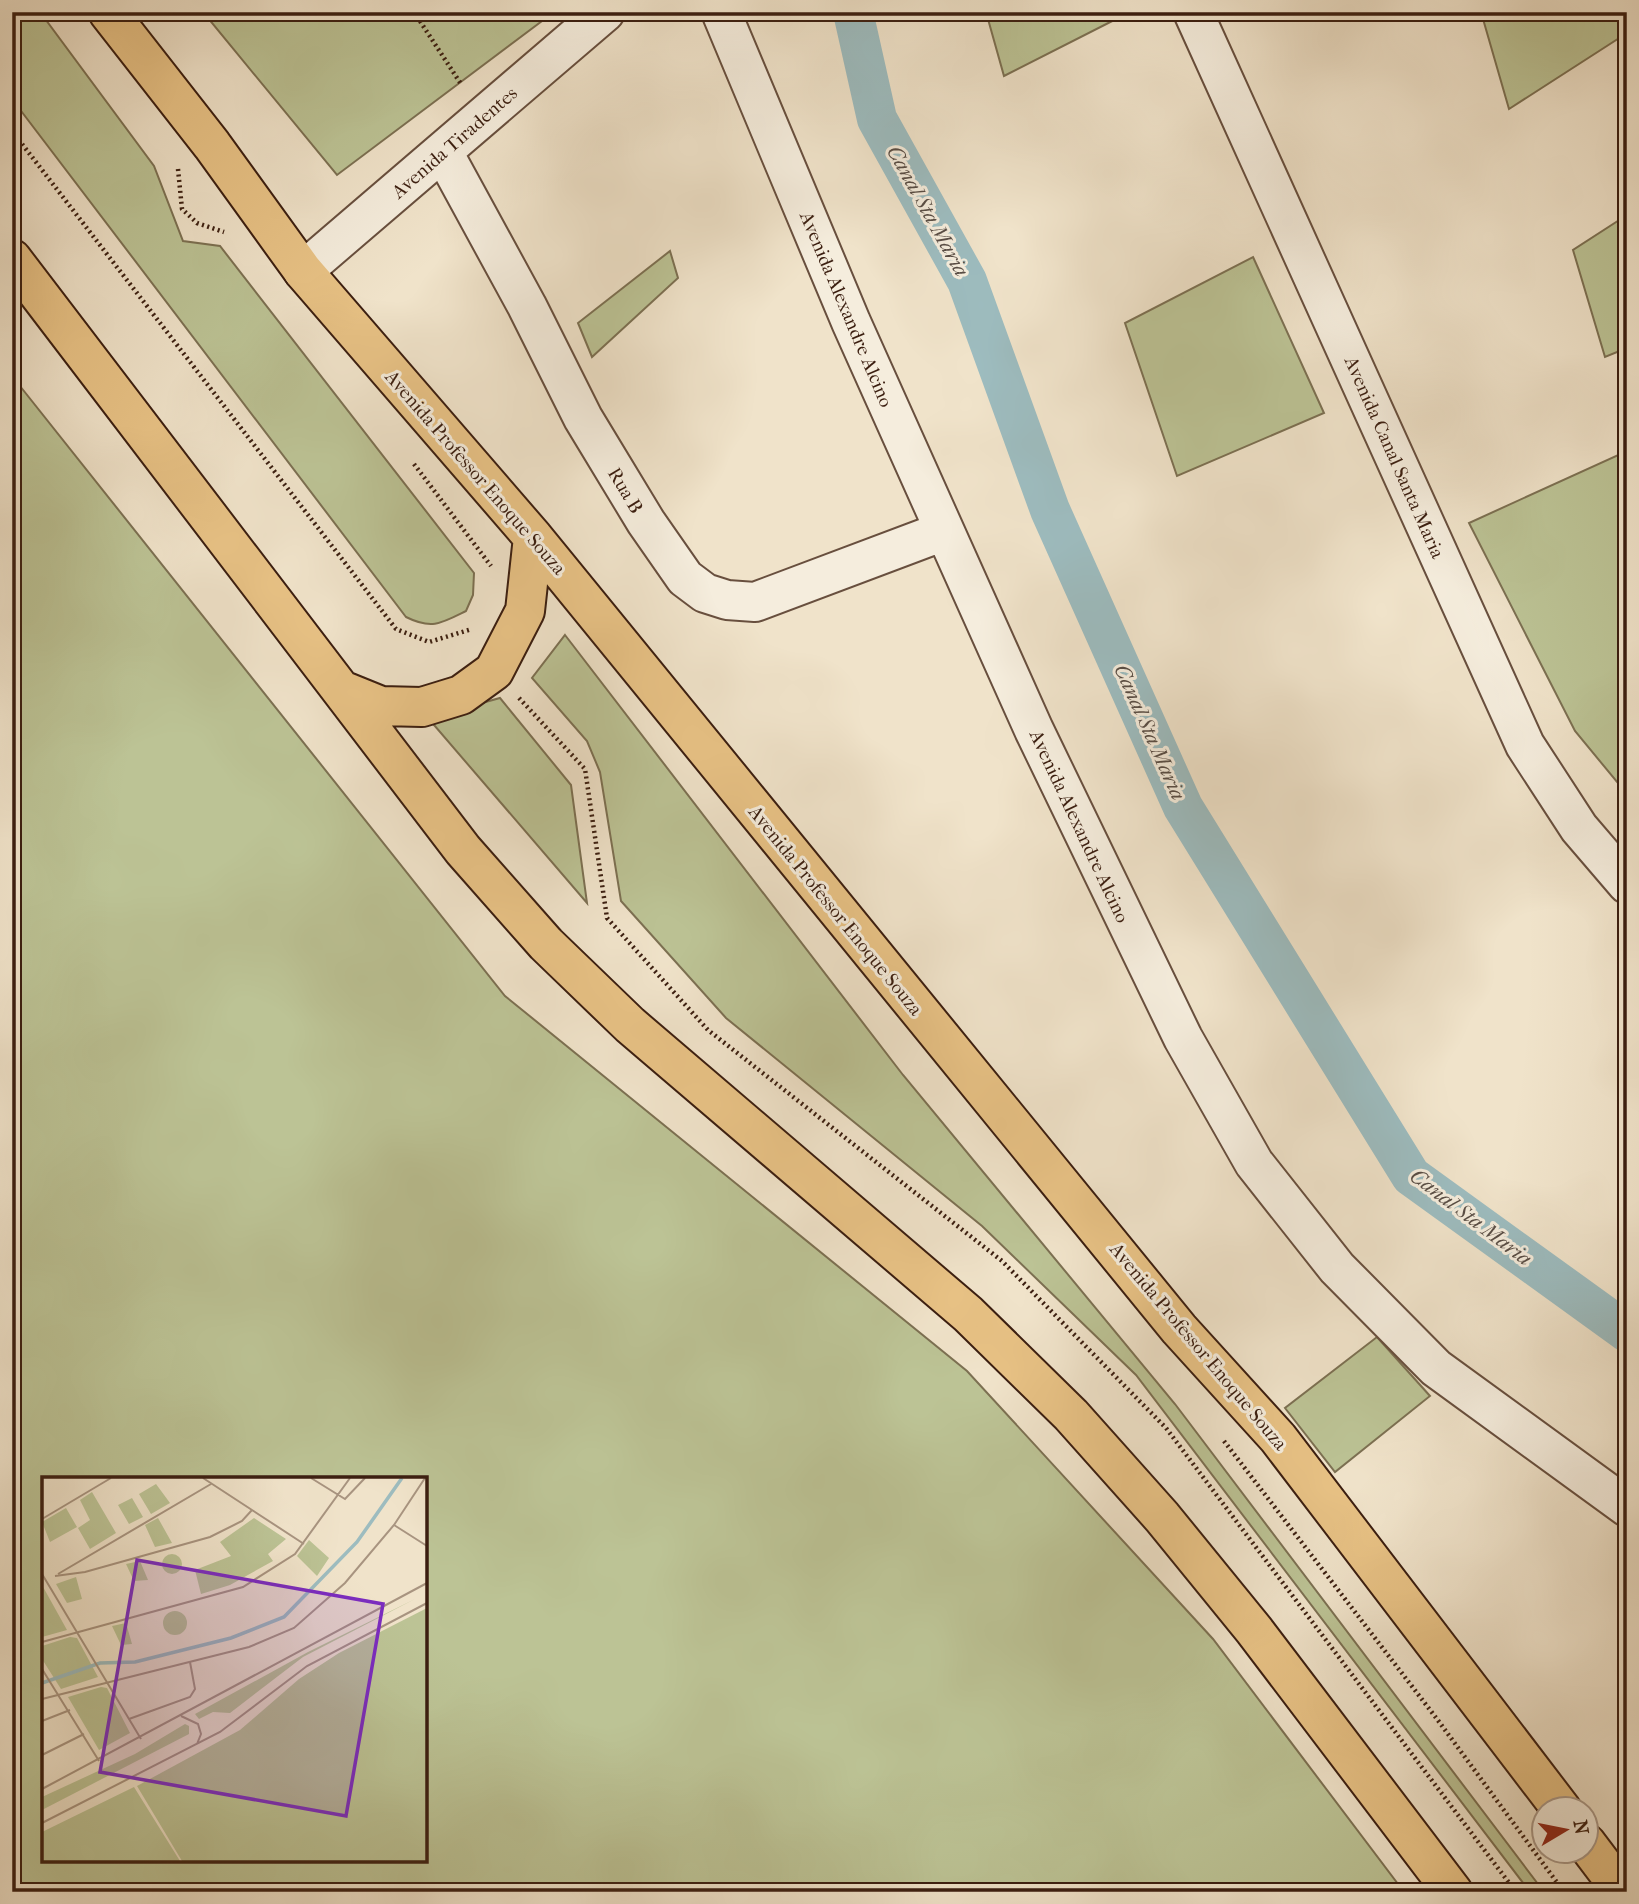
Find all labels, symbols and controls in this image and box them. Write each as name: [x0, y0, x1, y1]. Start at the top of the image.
street label: Avenida Tiradentes: [387, 82, 522, 204]
water label: Canal Sta Maria: [882, 141, 974, 281]
street label: Avenida Alexandre Alcino: [794, 207, 897, 411]
street label: Avenida Canal Santa Maria: [1339, 352, 1449, 562]
street label: Avenida Professor Enoque Souza: [380, 365, 570, 579]
street label: Rua B: [603, 464, 647, 517]
water label: Canal Sta Maria: [1109, 660, 1191, 804]
street label: Avenida Alexandre Alcino: [1024, 726, 1134, 927]
street label: Avenida Professor Enoque Souza: [743, 801, 927, 1020]
water label: Canal Sta Maria: [1405, 1163, 1537, 1271]
street label: Avenida Professor Enoque Souza: [1104, 1238, 1291, 1455]
inset map: [42, 1477, 427, 1862]
north arrow: [1530, 1796, 1600, 1866]
text: N: [1569, 1818, 1593, 1837]

